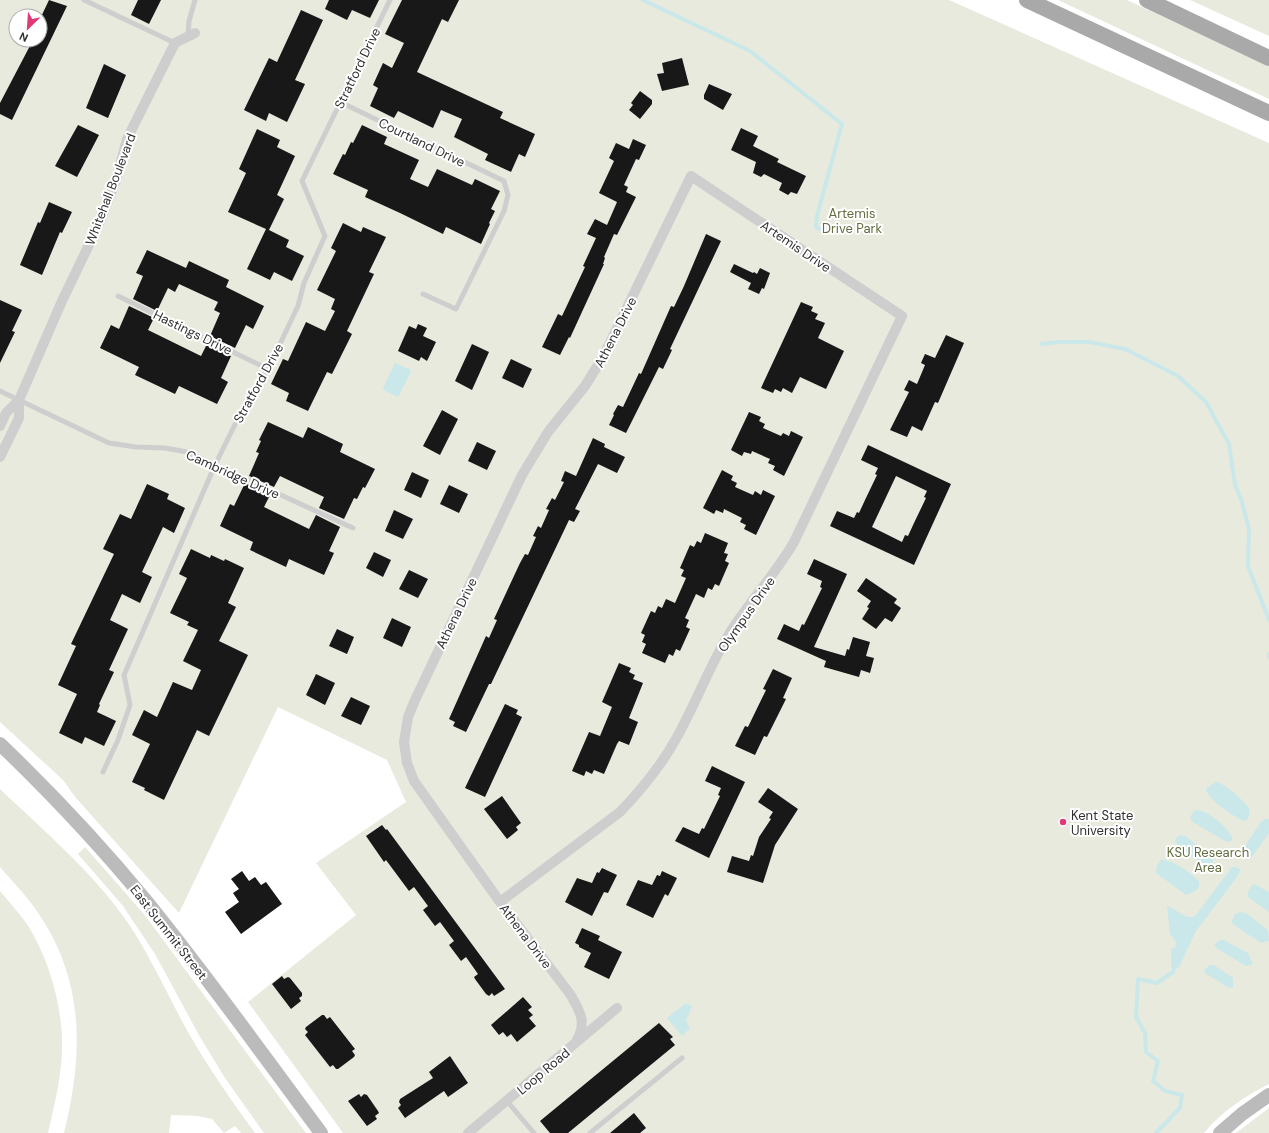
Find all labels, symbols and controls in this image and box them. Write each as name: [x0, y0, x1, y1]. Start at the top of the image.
north arrow: [8, 8, 48, 48]
street label: Stratford Drive: [330, 25, 384, 112]
text: N: [17, 29, 30, 45]
street label: Courtland Drive: [376, 114, 468, 171]
street label: Whitehall Boulevard: [81, 131, 140, 248]
park label: Artemis Drive Park: [822, 205, 882, 237]
street label: Artemis Drive: [757, 217, 834, 276]
street label: Athena Drive: [590, 294, 640, 370]
street label: Hastings Drive: [150, 306, 235, 359]
street label: Stratford Drive: [230, 341, 287, 426]
street label: Cambridge Drive: [183, 446, 282, 503]
street label: Olympus Drive: [714, 573, 779, 655]
street label: Athena Drive: [432, 575, 481, 651]
place label: Kent State University: [1071, 807, 1133, 839]
marker: Kent State University: [1058, 817, 1068, 827]
park label: KSU Research Area: [1167, 844, 1249, 876]
street label: East Summit Street: [126, 881, 211, 983]
street label: Athena Drive: [496, 901, 556, 972]
street label: Loop Road: [513, 1044, 573, 1098]

